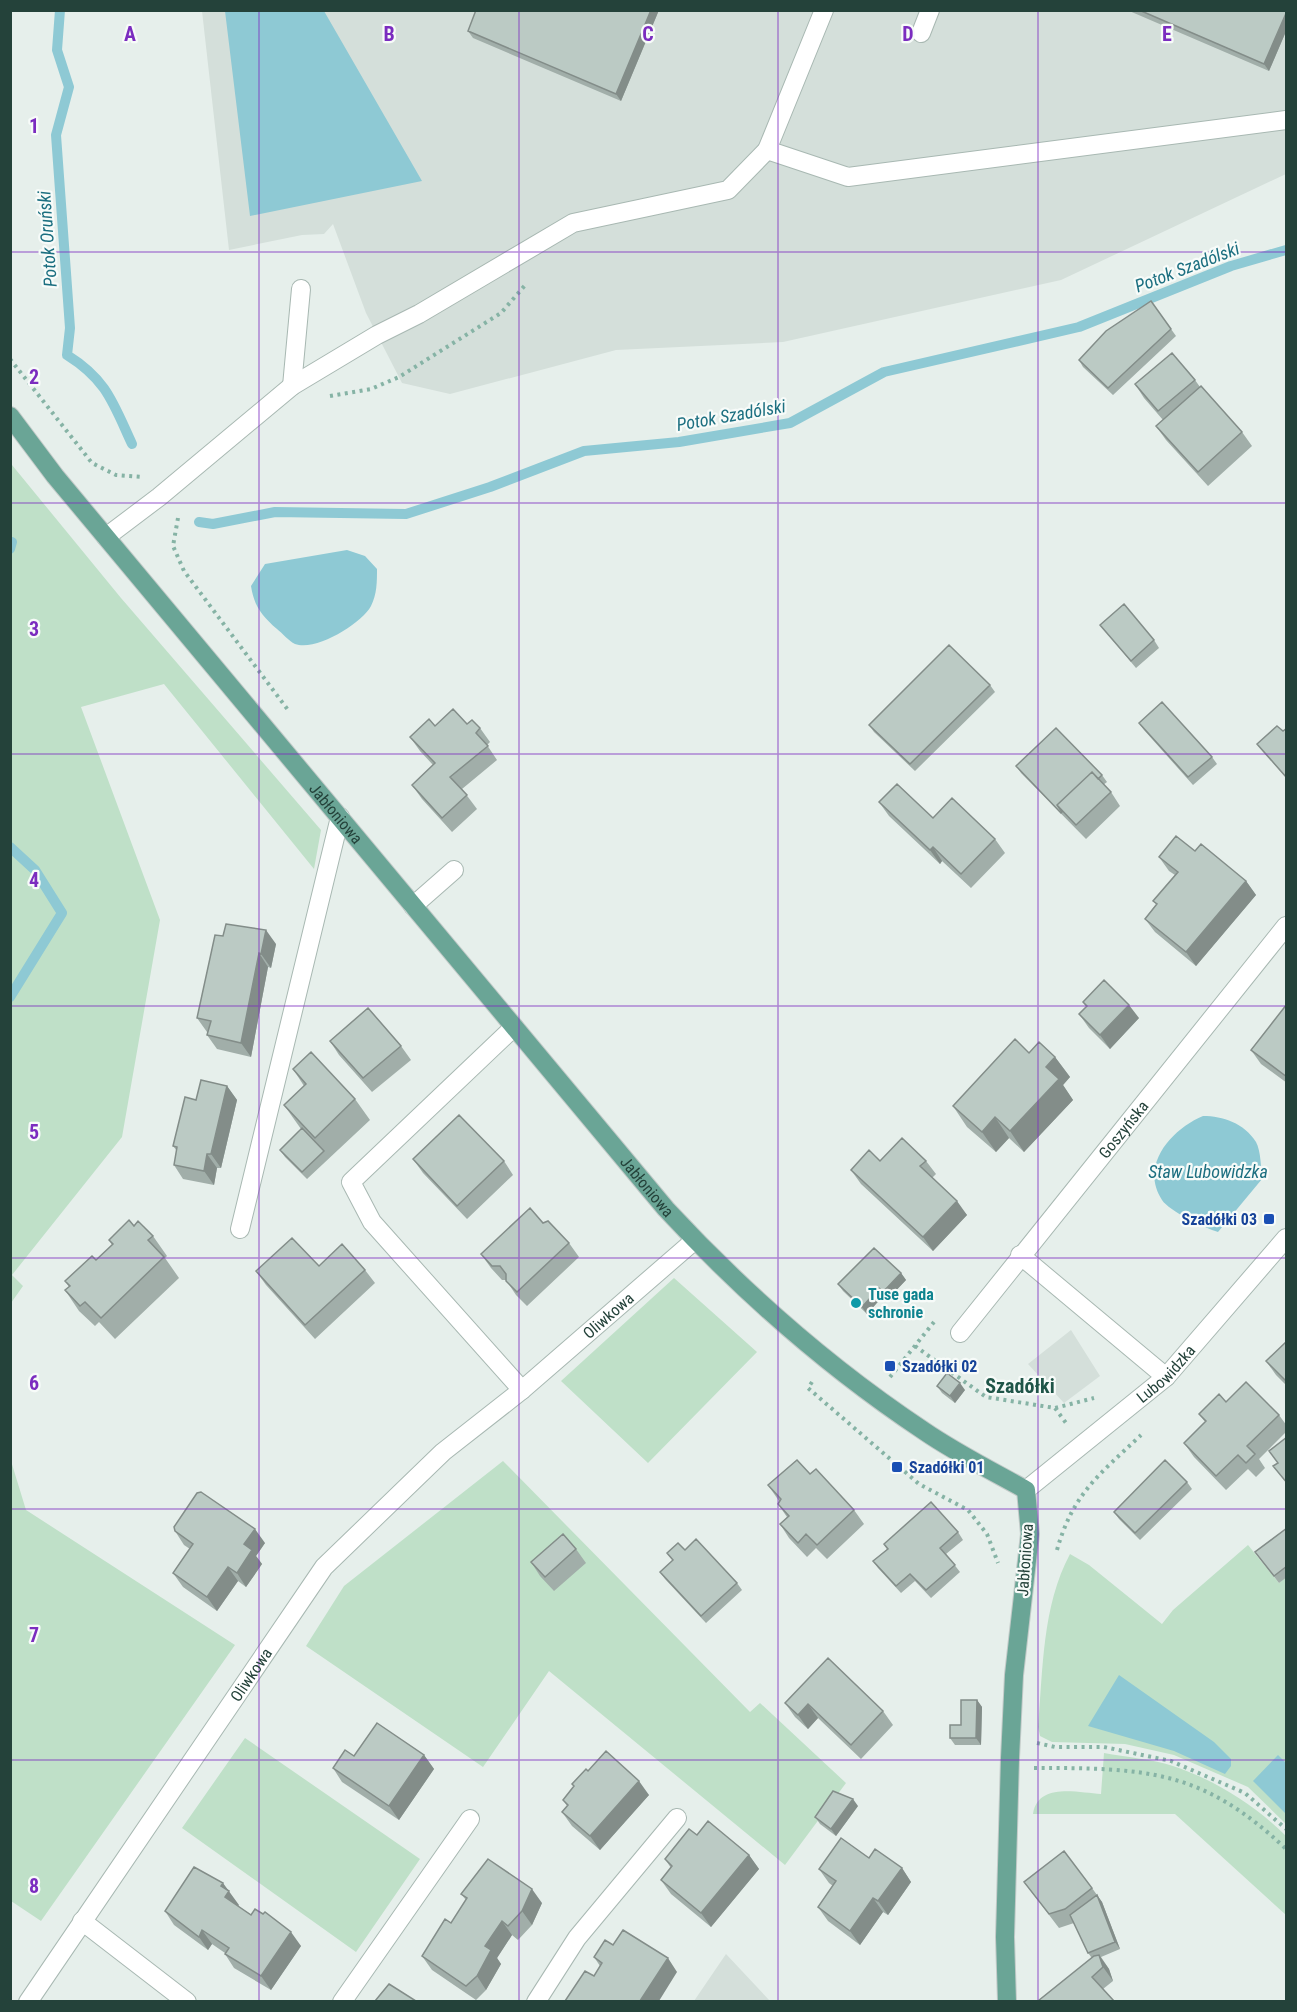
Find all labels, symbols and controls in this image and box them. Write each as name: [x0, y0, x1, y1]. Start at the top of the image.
text: A: [124, 22, 136, 46]
text: B: [383, 22, 395, 46]
text: C: [642, 22, 654, 46]
text: D: [902, 22, 914, 46]
text: E: [1162, 22, 1172, 46]
text: 1: [29, 114, 39, 138]
water label: Potok Oruński: [33, 189, 61, 288]
water label: Potok Szadólski: [1132, 237, 1243, 297]
text: 2: [29, 365, 39, 389]
water label: Potok Szadólski: [675, 395, 788, 435]
text: 3: [29, 617, 39, 641]
street label: Jabłoniowa: [305, 779, 367, 847]
text: 4: [29, 868, 39, 892]
street label: Goszyńska: [1094, 1097, 1152, 1162]
text: 5: [29, 1120, 39, 1144]
street label: Jabłoniowa: [617, 1152, 678, 1221]
water label: Staw Lubowidzka: [1148, 1161, 1268, 1182]
place label: Szadółki 03: [1182, 1210, 1257, 1229]
marker: Szadółki 03: [1262, 1212, 1276, 1226]
place label: Tuse gada schronie: [868, 1285, 934, 1322]
street label: Oliwkowa: [579, 1288, 637, 1342]
marker: Tuse gada schronie: [849, 1296, 863, 1310]
street label: Lubowidzka: [1133, 1341, 1199, 1407]
place label: Szadółki 02: [902, 1357, 977, 1376]
marker: Szadółki 02: [883, 1359, 897, 1373]
text: 6: [29, 1371, 39, 1395]
district label: Szadółki: [985, 1374, 1055, 1398]
place label: Szadółki 01: [909, 1458, 984, 1477]
marker: Szadółki 01: [890, 1460, 904, 1474]
street label: Jabłoniowa: [1013, 1523, 1037, 1597]
text: 7: [29, 1623, 39, 1647]
street label: Oliwkowa: [226, 1644, 276, 1705]
text: 8: [29, 1874, 39, 1898]

